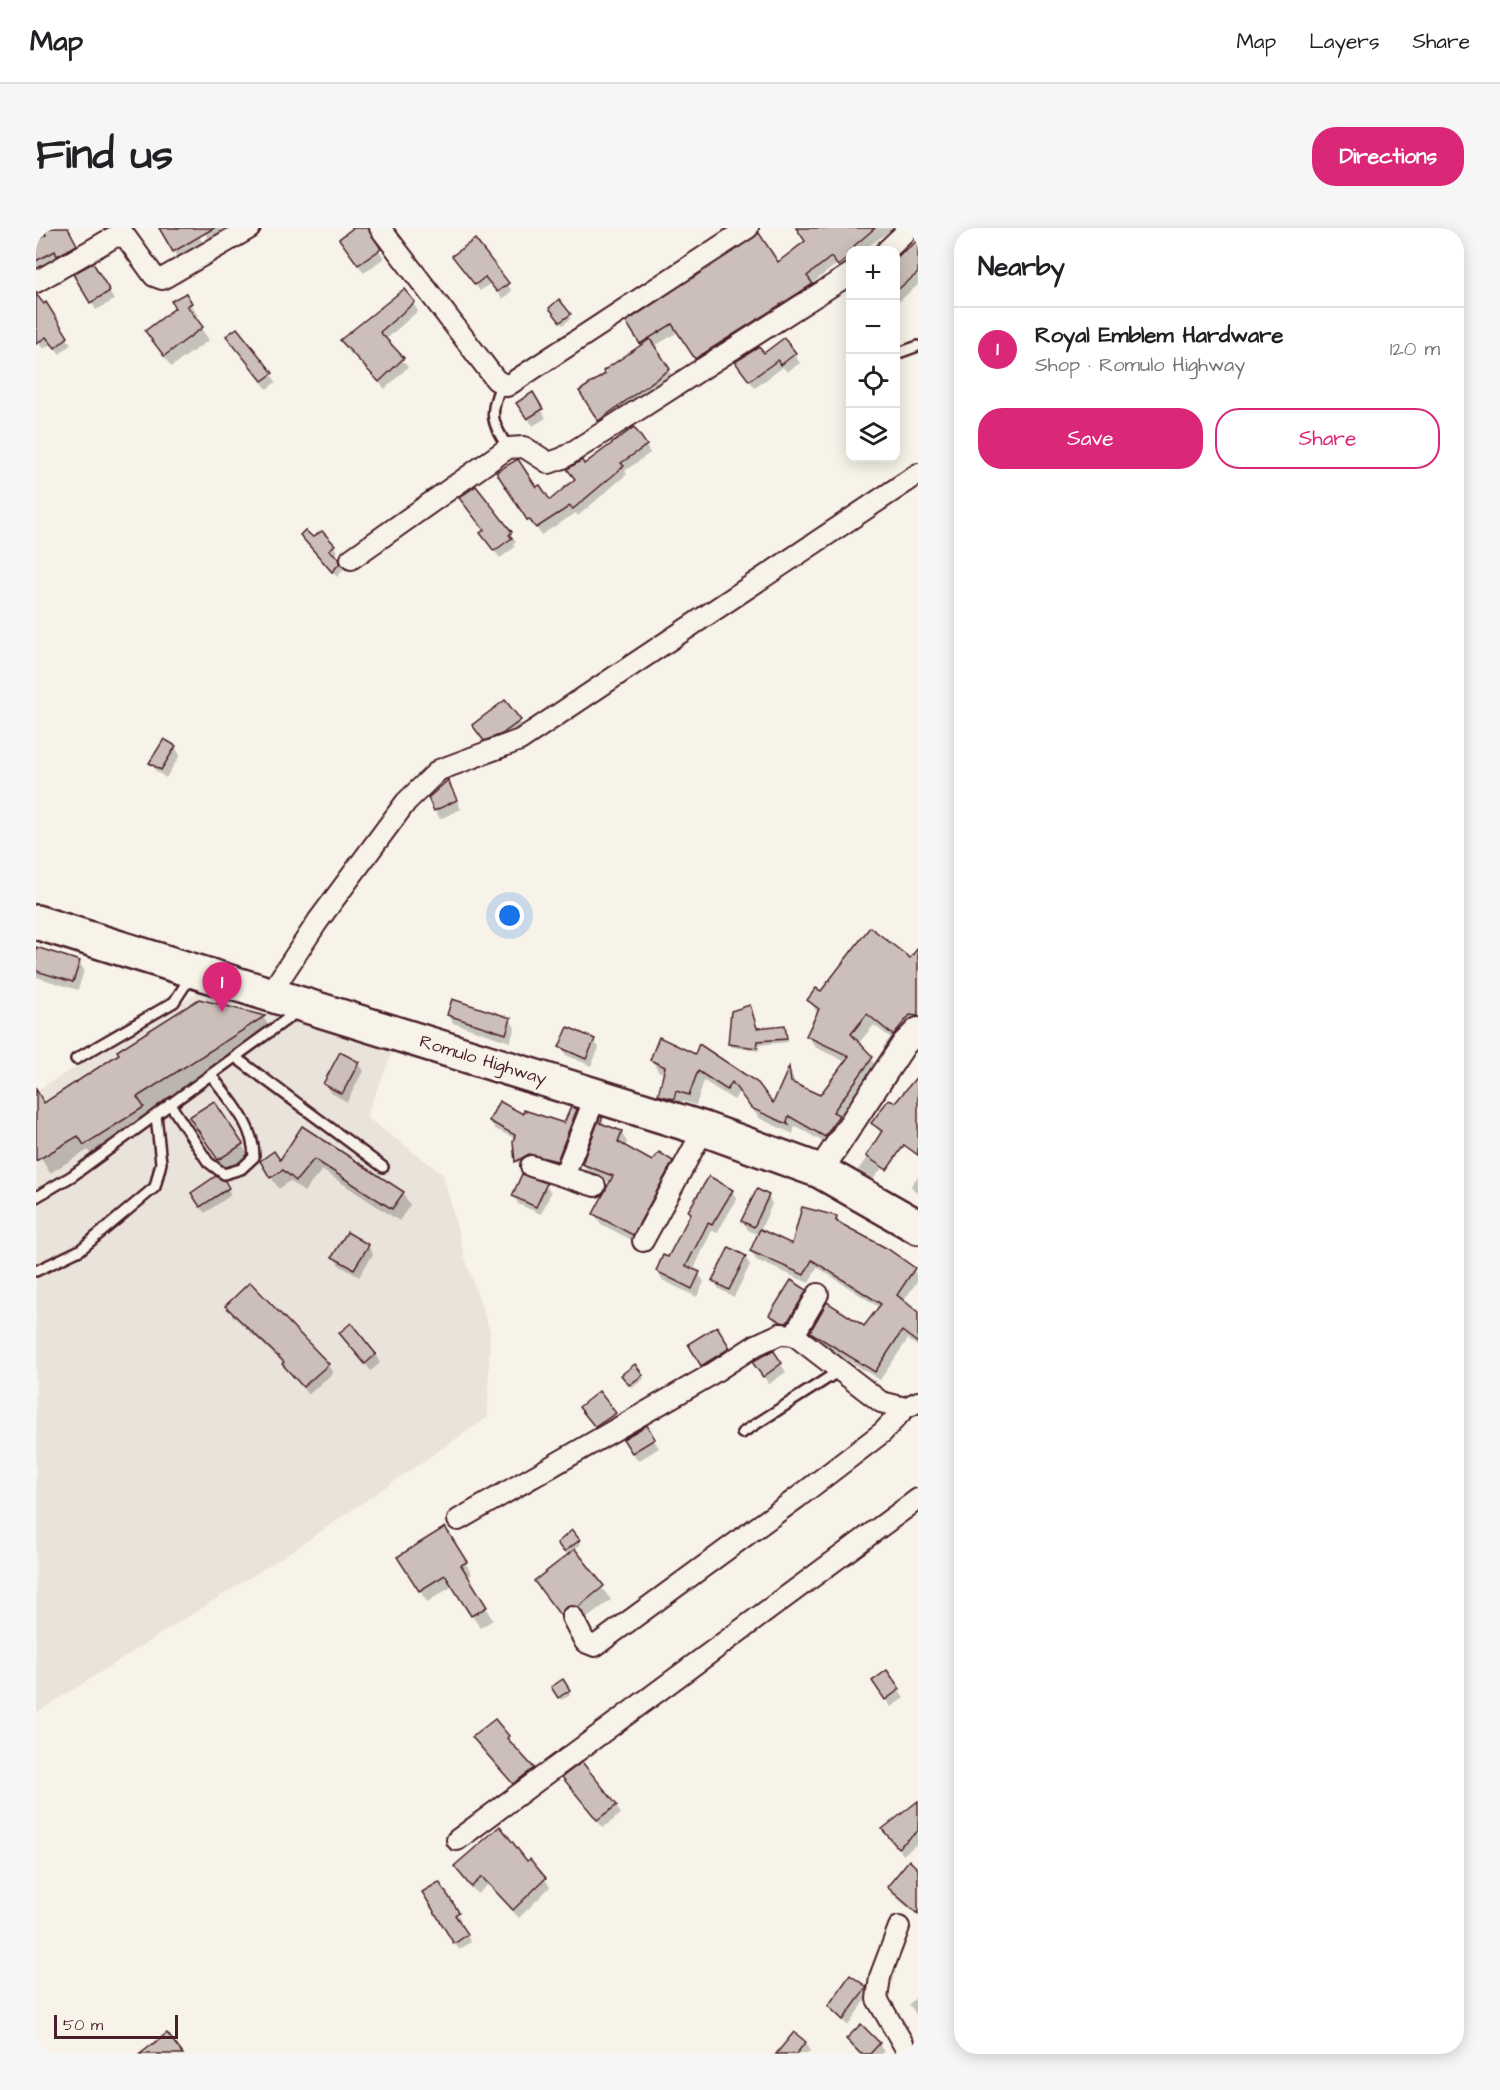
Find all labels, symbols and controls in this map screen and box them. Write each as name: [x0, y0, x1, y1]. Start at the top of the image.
text: Map: [30, 22, 83, 61]
text: Map: [1236, 27, 1276, 56]
text: Layers: [1309, 27, 1379, 56]
text: Share: [1412, 27, 1470, 56]
text: Find us: [36, 127, 173, 185]
button: Directions: [1312, 127, 1464, 186]
map controls: [846, 246, 900, 462]
button: +: [846, 246, 900, 300]
text: Nearby: [978, 249, 1065, 285]
button: −: [846, 300, 900, 354]
text: Royal Emblem Hardware: [1035, 320, 1283, 351]
text: 1: [996, 335, 999, 363]
text: 120 m: [1390, 335, 1440, 363]
text: Shop · Romulo Highway: [1035, 351, 1245, 379]
button: locate: [846, 354, 900, 408]
button: layers: [846, 408, 900, 462]
button: Save: [978, 408, 1203, 469]
button: Share: [1215, 408, 1440, 469]
your location: [495, 901, 524, 930]
pin: 1: [202, 962, 242, 1012]
street label: Romulo Highway: [416, 1029, 550, 1092]
scale bar: [54, 2012, 178, 2040]
text: 50 m: [63, 2014, 103, 2036]

